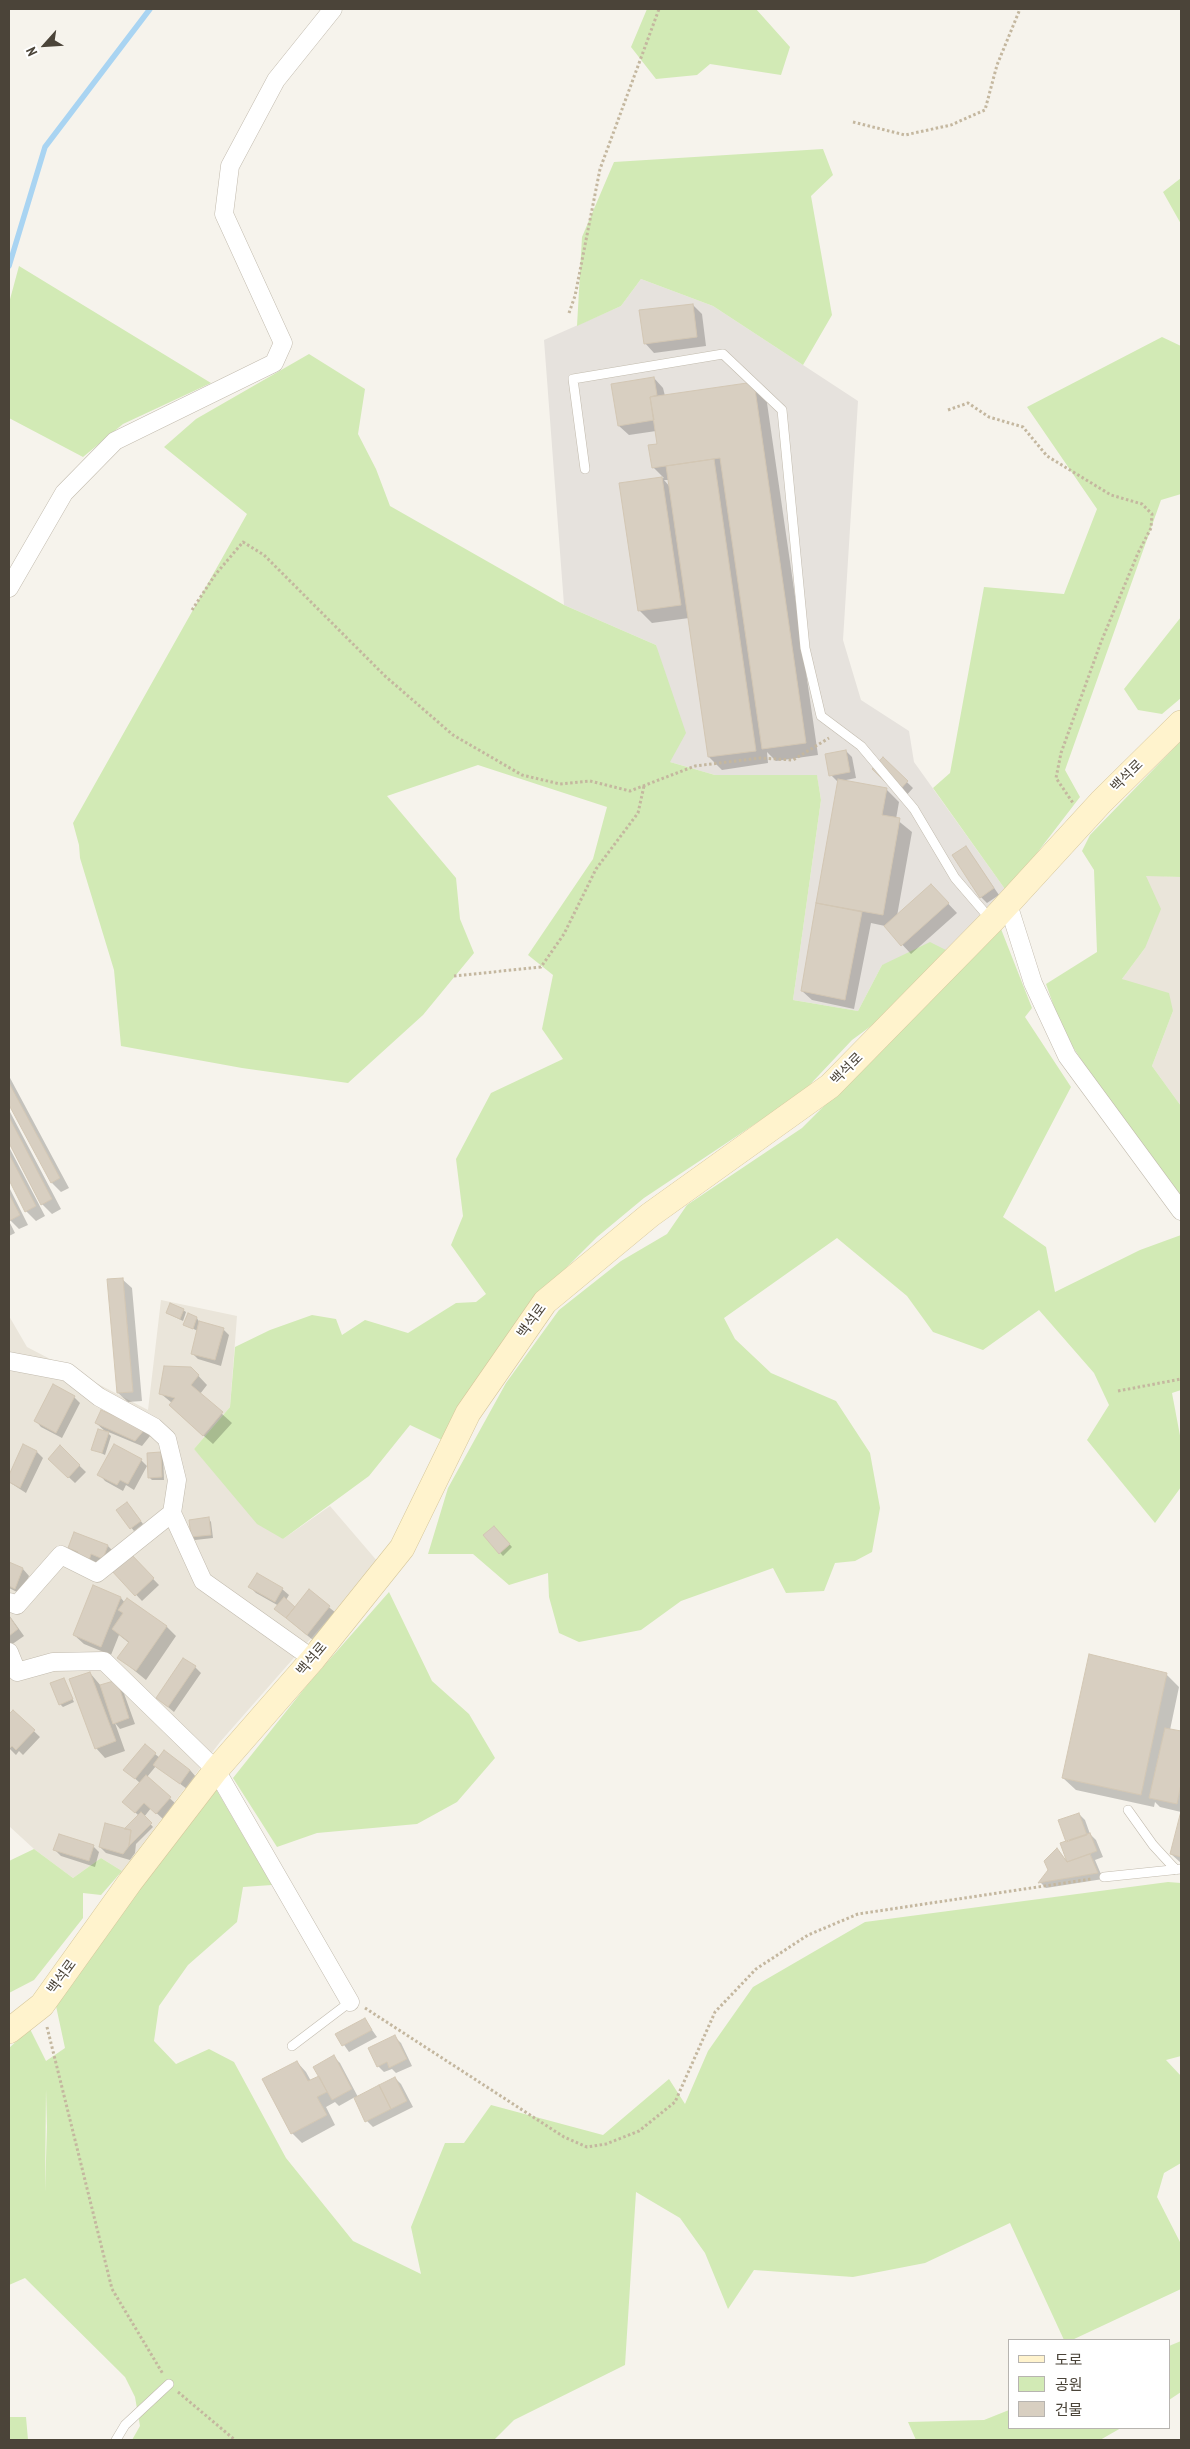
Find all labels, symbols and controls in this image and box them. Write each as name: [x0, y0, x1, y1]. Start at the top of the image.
north arrow: [20, 20, 70, 70]
text: N: [22, 44, 41, 59]
street label: 백석로: [1107, 756, 1147, 796]
street label: 백석로: [827, 1049, 867, 1089]
street label: 백석로: [514, 1300, 550, 1342]
street label: 백석로: [293, 1639, 331, 1679]
street label: 백석로: [44, 1956, 80, 1998]
legend: [1008, 2339, 1170, 2429]
text: 도로: [1055, 2350, 1083, 2369]
text: 공원: [1055, 2375, 1083, 2394]
text: 건물: [1055, 2400, 1083, 2419]

